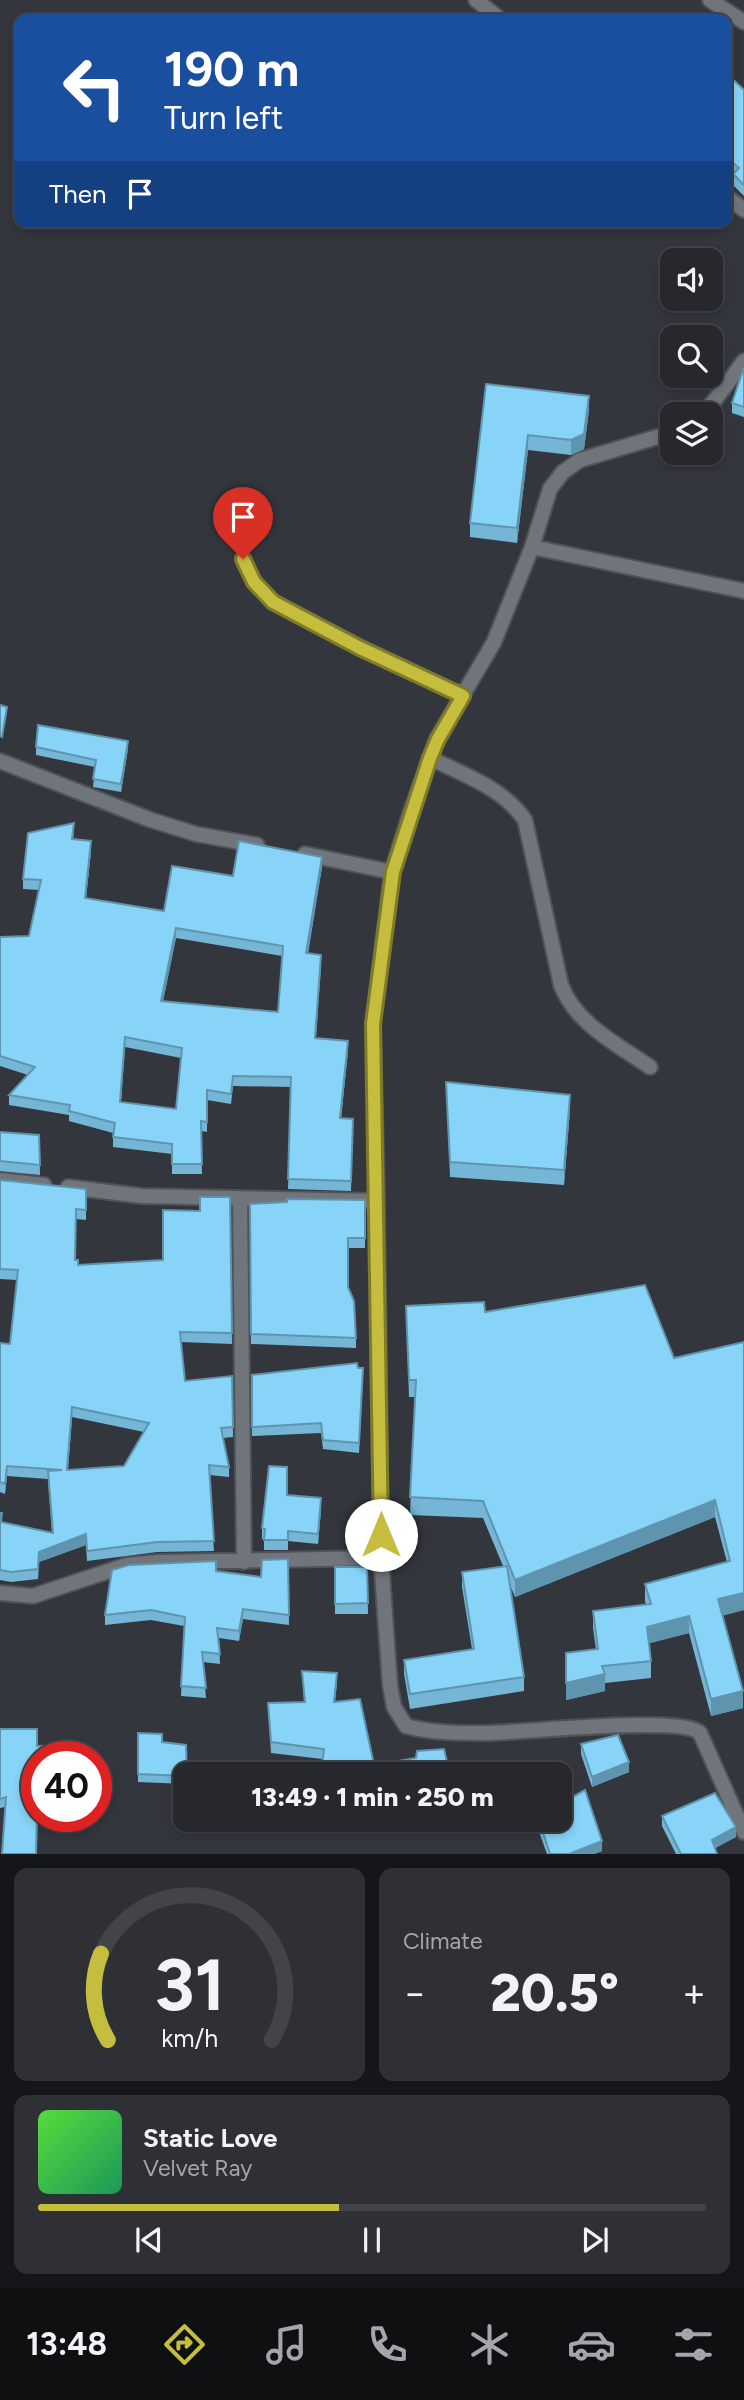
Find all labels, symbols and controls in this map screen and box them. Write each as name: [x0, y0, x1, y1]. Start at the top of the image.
text: 190 m: [164, 39, 299, 98]
icon: left: [49, 42, 140, 133]
text: Turn left: [164, 99, 283, 137]
icon: arrive: [121, 175, 159, 213]
text: Then: [49, 178, 107, 210]
map controls: [660, 248, 723, 465]
button: sound: [660, 248, 723, 311]
button: search: [660, 325, 723, 388]
button: layers: [660, 402, 723, 465]
pin: [213, 487, 273, 559]
icon: arrive: [224, 498, 262, 536]
position arrow: [344, 1498, 418, 1572]
speed limit sign: 40: [21, 1741, 112, 1832]
text: 13:49 · 1 min · 250 m: [251, 1781, 494, 1813]
text: Climate: [403, 1927, 482, 1955]
text: 31: [154, 1942, 225, 2029]
text: 20.5°: [490, 1962, 619, 2024]
text: −: [403, 1970, 427, 2016]
text: +: [682, 1970, 706, 2016]
text: km/h: [161, 2023, 218, 2053]
text: Static Love: [143, 2122, 277, 2154]
text: Velvet Ray: [143, 2154, 252, 2182]
icon: previous: [130, 2221, 168, 2259]
icon: pause: [353, 2221, 391, 2259]
icon: next: [576, 2221, 614, 2259]
icon: directions: [160, 2320, 209, 2369]
icon: music: [262, 2320, 311, 2369]
icon: phone: [363, 2320, 412, 2369]
icon: climate: [465, 2320, 514, 2369]
icon: car: [567, 2320, 616, 2369]
icon: filters: [669, 2320, 718, 2369]
text: 13:48: [26, 2325, 107, 2363]

